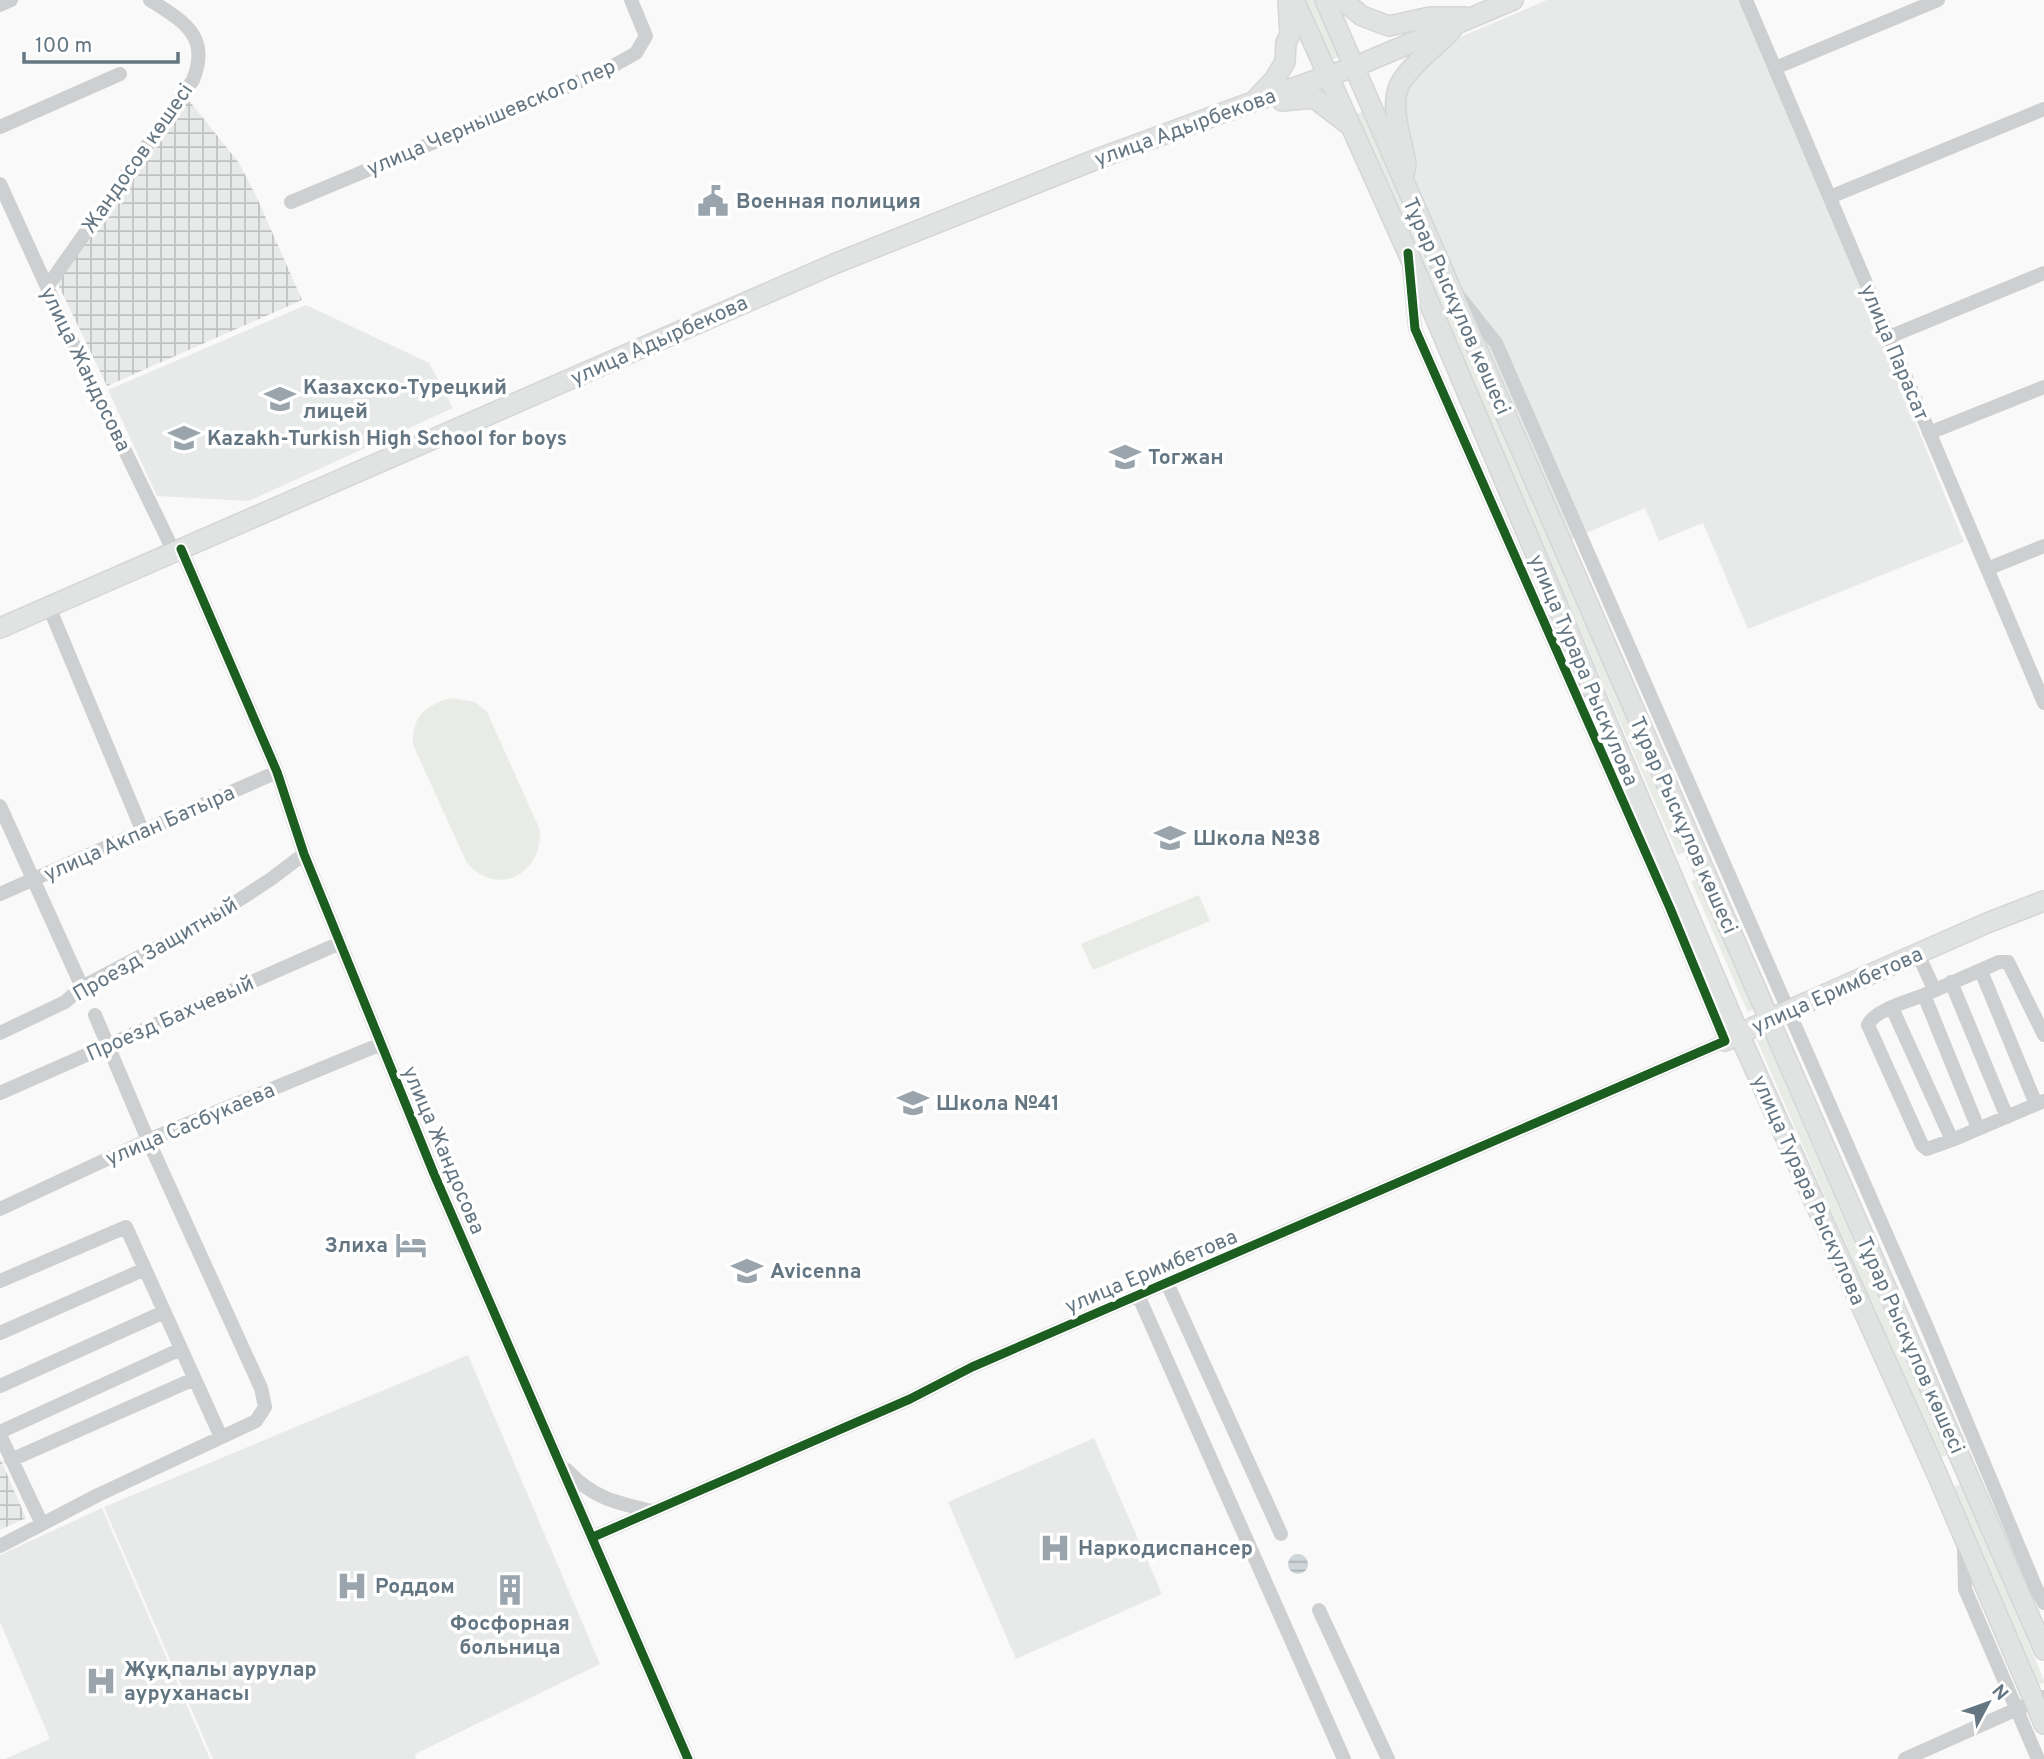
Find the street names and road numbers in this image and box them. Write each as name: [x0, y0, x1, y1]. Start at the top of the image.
street label: улица Чернышевского пер: [363, 54, 620, 183]
street label: Жандосов көшесі: [76, 79, 200, 239]
street label: улица Адырбекова: [1091, 83, 1280, 174]
street label: Тұрар Рыскұлов көшесі: [1396, 194, 1516, 419]
street label: улица Парасат: [1853, 281, 1934, 425]
street label: улица Жандосова: [33, 283, 136, 456]
street label: улица Адырбекова: [567, 290, 752, 393]
street label: улица Турара Рыскулова: [1522, 551, 1644, 791]
street label: Тұрар Рыскұлов көшесі: [1623, 713, 1743, 938]
street label: улица Акпан Батыра: [40, 780, 239, 889]
street label: Проезд Защитный: [69, 892, 243, 1008]
street label: улица Еримбетова: [1748, 942, 1927, 1041]
street label: Проезд Бахчевый: [83, 970, 258, 1068]
street label: улица Жандосова: [395, 1062, 490, 1239]
street label: улица Турара Рыскулова: [1745, 1071, 1871, 1310]
street label: улица Сасбукаева: [102, 1078, 279, 1173]
street label: улица Еримбетова: [1061, 1224, 1242, 1321]
street label: Тұрар Рыскұлов көшесі: [1850, 1233, 1970, 1458]

